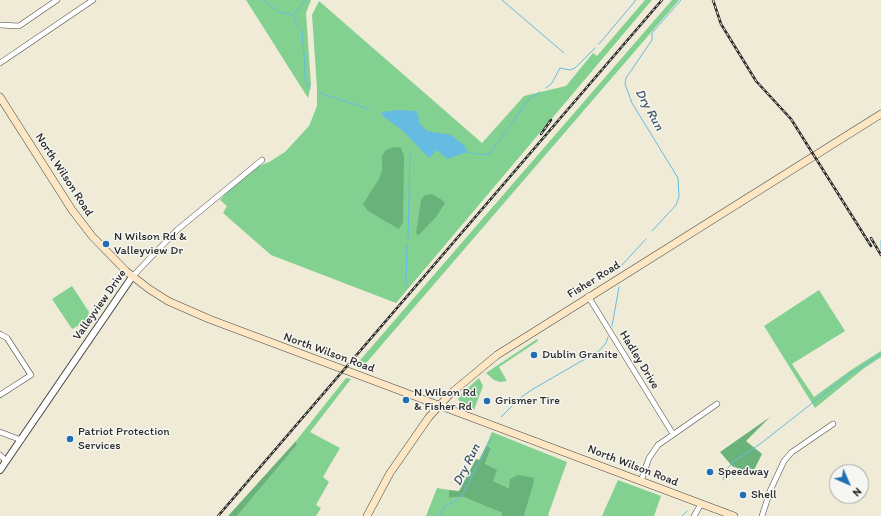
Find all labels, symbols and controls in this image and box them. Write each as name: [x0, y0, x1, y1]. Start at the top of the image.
water label: Dry Run: [631, 86, 667, 134]
street label: North Wilson Road: [32, 131, 96, 219]
place label: N Wilson Rd & Valleyview Dr: [114, 230, 187, 258]
marker: N Wilson Rd & Valleyview Dr: [101, 239, 111, 249]
street label: Fisher Road: [565, 258, 623, 302]
street label: Valleyview Drive: [70, 267, 130, 343]
street label: Hadley Drive: [616, 328, 662, 392]
street label: North Wilson Road: [281, 330, 377, 376]
place label: Dublin Granite: [542, 348, 618, 362]
marker: Dublin Granite: [529, 350, 539, 360]
place label: N Wilson Rd & Fisher Rd: [414, 386, 476, 414]
place label: Grismer Tire: [495, 394, 560, 408]
marker: N Wilson Rd & Fisher Rd: [401, 395, 411, 405]
marker: Grismer Tire: [482, 396, 492, 406]
place label: Patriot Protection Services: [78, 425, 170, 453]
marker: Patriot Protection Services: [65, 434, 75, 444]
water label: Dry Run: [450, 441, 484, 489]
street label: North Wilson Road: [586, 442, 680, 490]
north arrow: [829, 464, 869, 504]
place label: Speedway: [718, 465, 769, 479]
marker: Speedway: [705, 467, 715, 477]
text: N: [850, 485, 864, 499]
place label: Shell: [751, 488, 777, 502]
marker: Shell: [738, 490, 748, 500]

